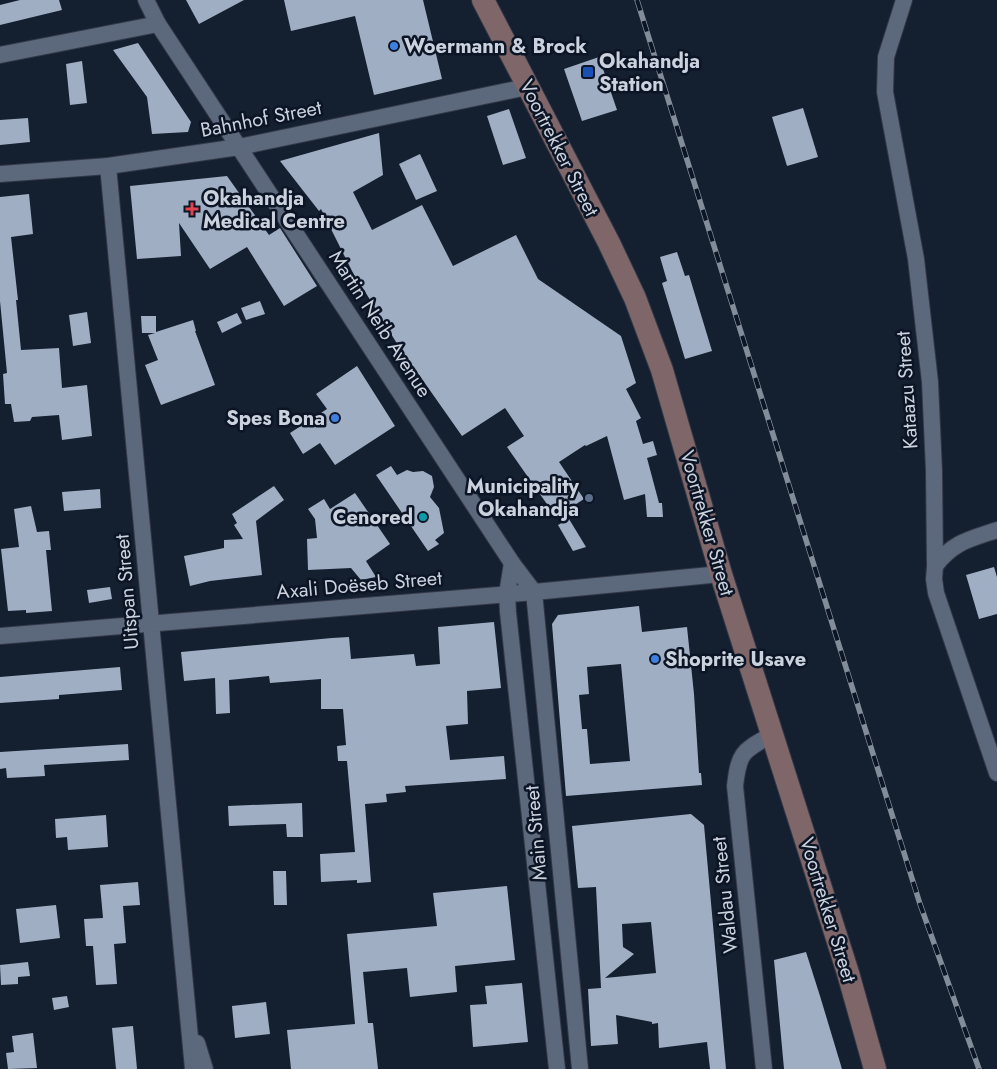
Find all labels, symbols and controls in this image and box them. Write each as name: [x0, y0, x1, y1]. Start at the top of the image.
place label: Woermann & Brock: [404, 32, 587, 61]
marker: Woermann & Brock: [388, 40, 400, 52]
place label: Okahandja Station: [599, 47, 700, 99]
marker: Okahandja Station: [581, 65, 595, 79]
street label: Voortrekker Street: [512, 75, 606, 222]
street label: Bahnhof Street: [198, 93, 324, 145]
place label: Okahandja Medical Centre: [203, 184, 345, 236]
marker: Okahandja Medical Centre: [185, 202, 199, 216]
street label: Martin Neib Avenue: [322, 245, 438, 403]
street label: Kataazu Street: [888, 330, 926, 450]
place label: Spes Bona: [226, 404, 325, 433]
marker: Spes Bona: [329, 412, 341, 424]
street label: Voortrekker Street: [672, 447, 742, 599]
place label: Municipality Okahandja: [466, 472, 580, 524]
marker: Municipality Okahandja: [583, 492, 595, 504]
place label: Cenored: [333, 503, 413, 532]
marker: Cenored: [417, 511, 429, 523]
street label: Uitspan Street: [107, 533, 146, 651]
street label: Axali Doëseb Street: [275, 563, 443, 607]
place label: Shoprite Usave: [665, 645, 806, 674]
marker: Shoprite Usave: [649, 653, 661, 665]
street label: Main Street: [517, 784, 555, 882]
street label: Voortrekker Street: [792, 834, 864, 986]
street label: Waldau Street: [704, 835, 746, 955]

